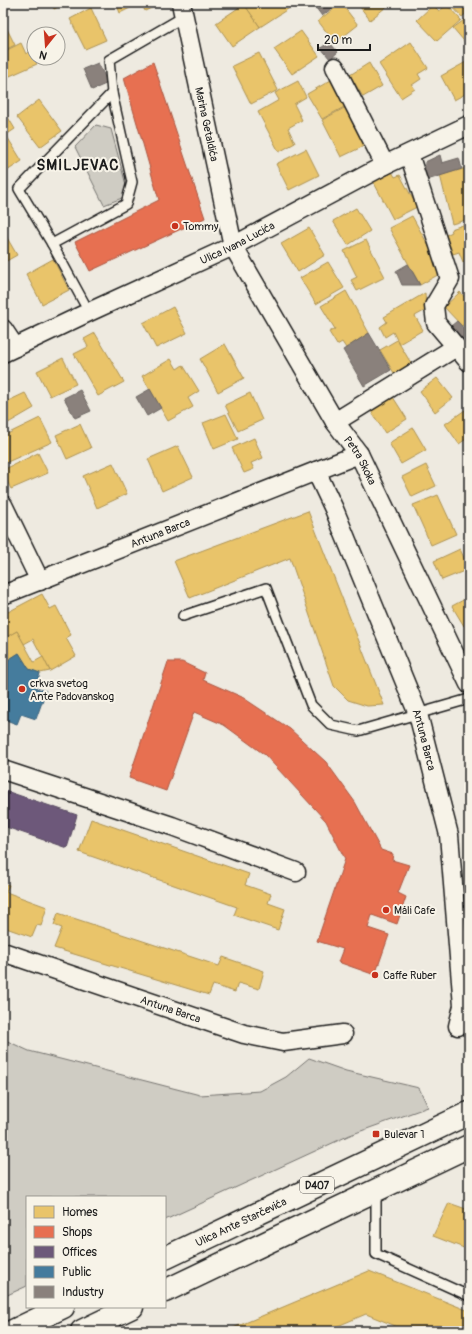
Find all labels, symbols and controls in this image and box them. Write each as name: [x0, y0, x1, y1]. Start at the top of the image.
north arrow: [26, 26, 66, 66]
scale bar: [318, 26, 370, 52]
text: 20 m: [324, 33, 353, 48]
text: N: [37, 48, 49, 62]
street label: Marina Getaldića: [192, 86, 221, 163]
district label: SMILJEVAC: [36, 156, 120, 175]
street label: Ulica Ivana Lucića: [198, 219, 277, 267]
place label: Tommy: [183, 220, 219, 233]
marker: Tommy: [170, 221, 180, 231]
street label: Petra Skoka: [341, 434, 379, 487]
street label: Antuna Barca: [129, 516, 192, 551]
place label: crkva svetog Ante Padovanskog: [30, 677, 114, 703]
marker: crkva svetog Ante Padovanskog: [17, 684, 27, 694]
street label: Antuna Barca: [410, 707, 438, 772]
place label: Máli Cafe: [394, 904, 436, 917]
marker: Máli Cafe: [381, 905, 391, 915]
place label: Caffe Ruber: [383, 969, 437, 982]
marker: Caffe Ruber: [370, 970, 380, 980]
street label: Antuna Barca: [138, 993, 202, 1026]
place label: Bulevar 1: [384, 1128, 424, 1141]
marker: Bulevar 1: [371, 1129, 381, 1139]
road number: D407: [300, 1177, 334, 1193]
street label: Ulica Ante Starčevića: [193, 1195, 289, 1250]
legend: [26, 1196, 166, 1308]
text: Homes: [62, 1205, 98, 1220]
text: Shops: [62, 1225, 93, 1240]
text: Offices: [62, 1245, 98, 1260]
text: Public: [62, 1265, 92, 1280]
text: Industry: [62, 1285, 104, 1300]

